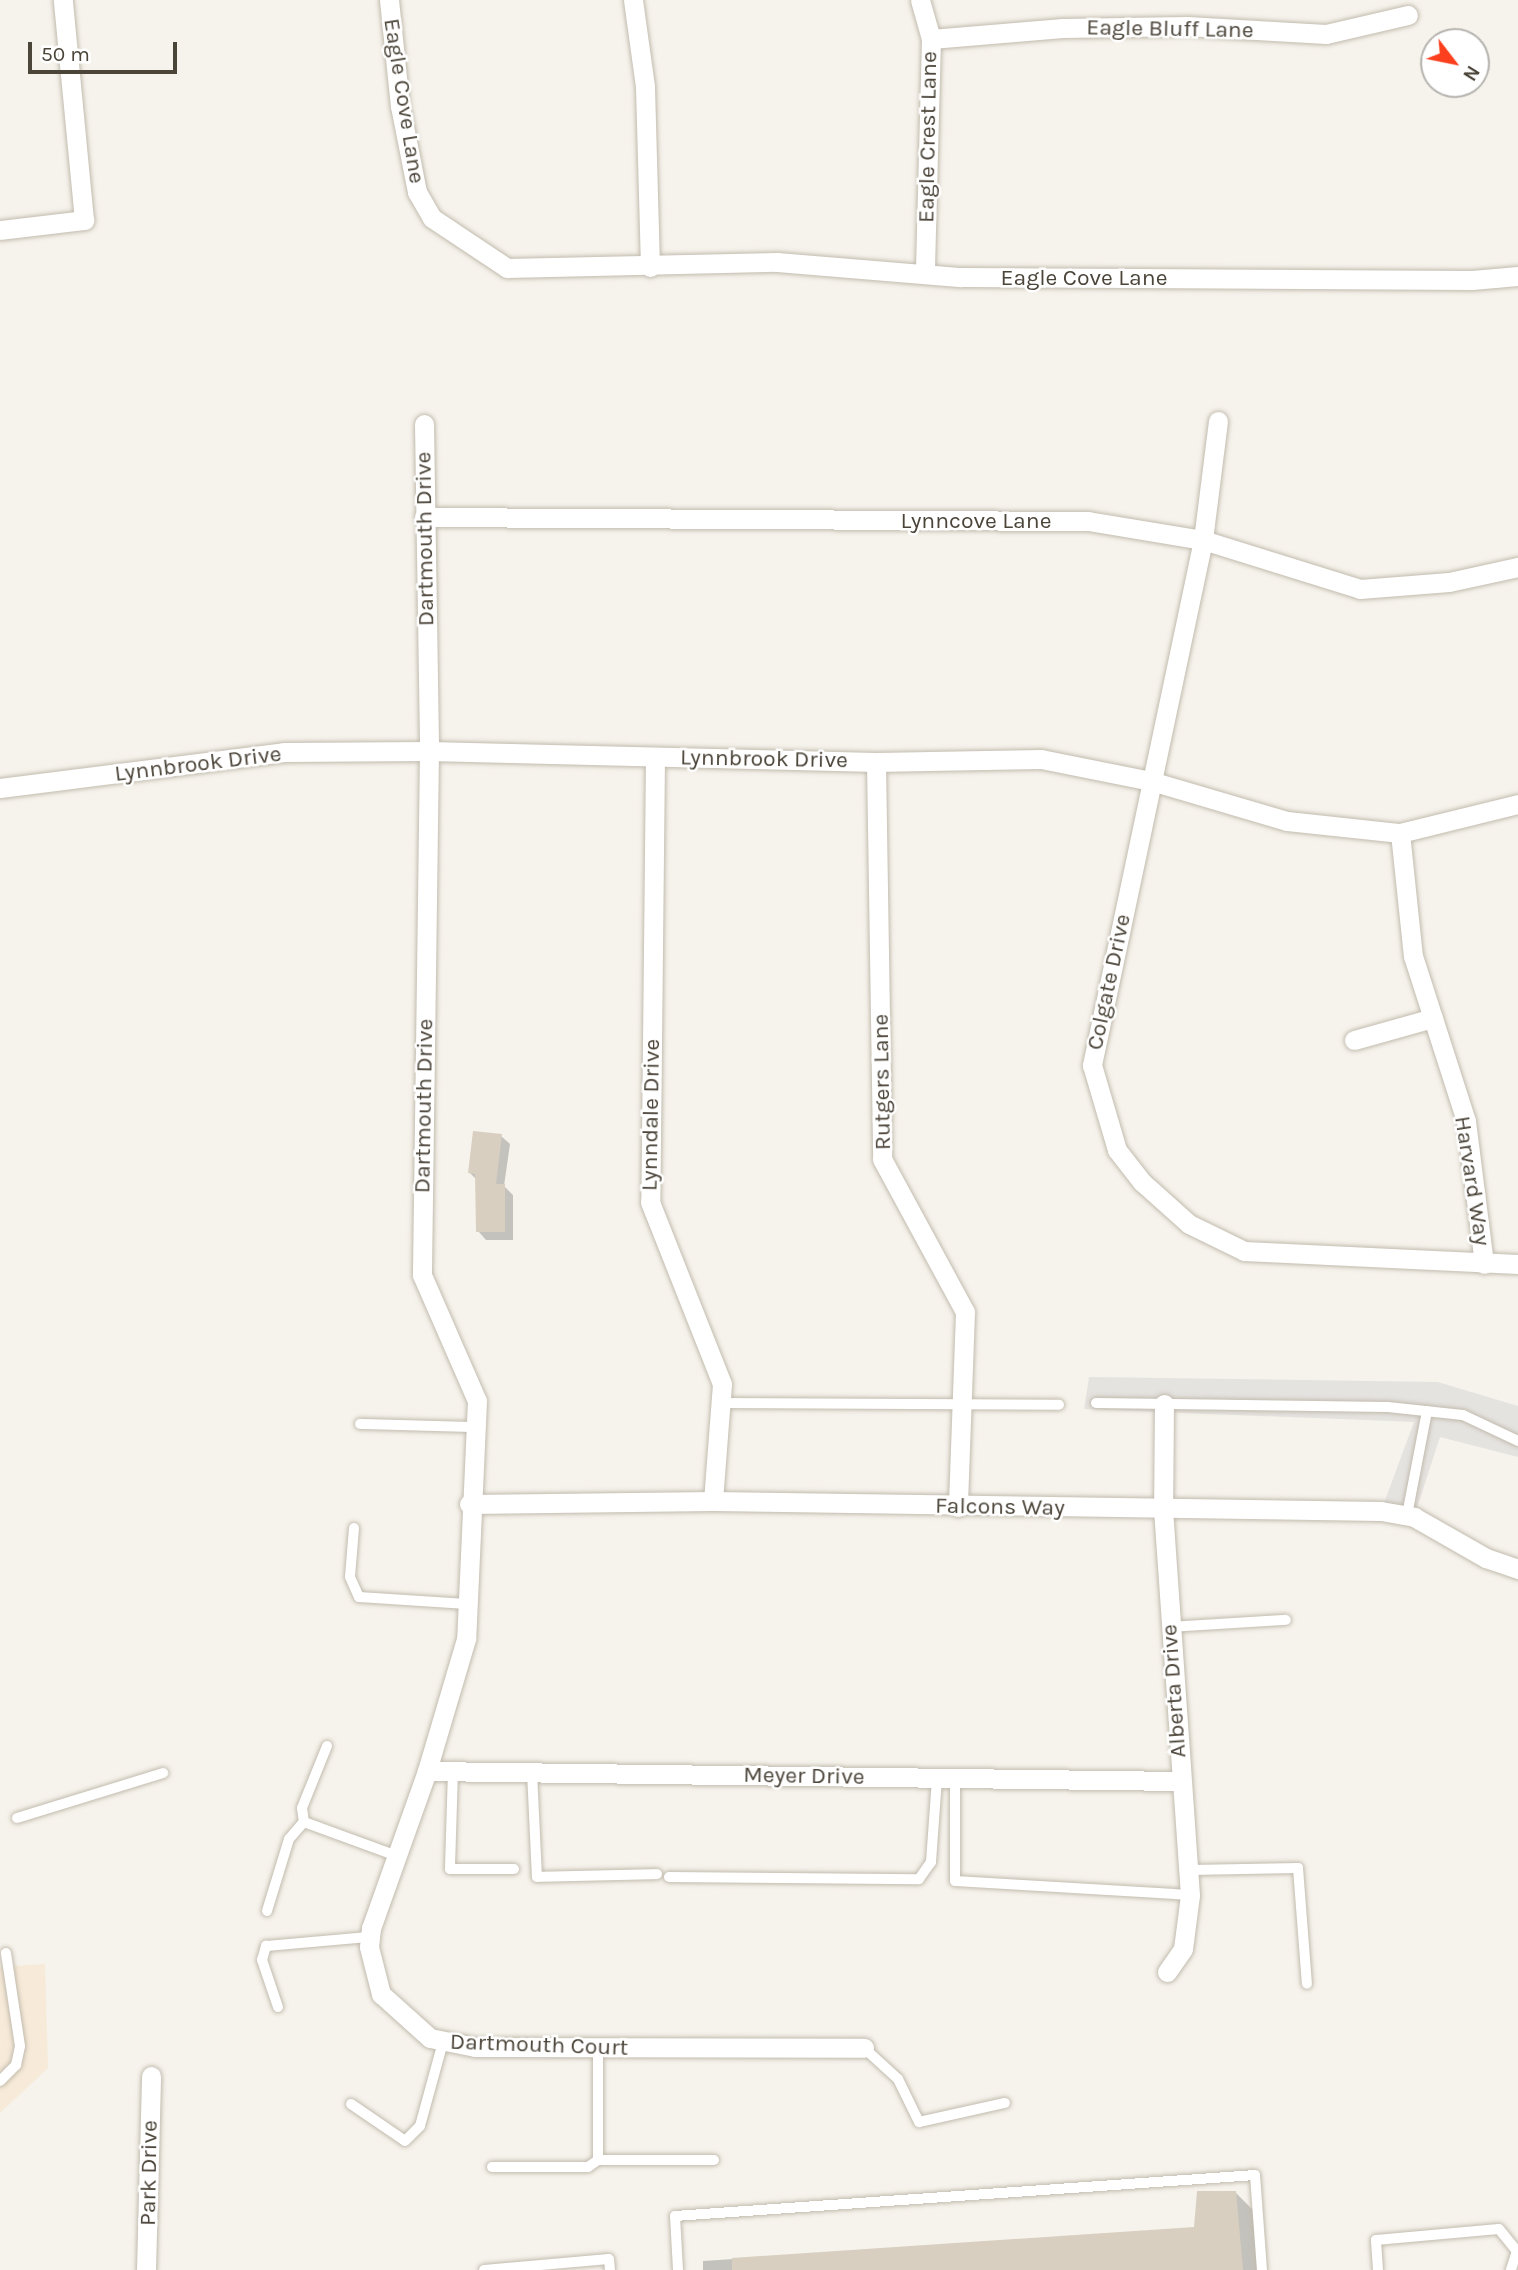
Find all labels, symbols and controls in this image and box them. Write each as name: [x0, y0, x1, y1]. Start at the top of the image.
street label: Eagle Bluff Lane: [1086, 14, 1254, 44]
street label: Eagle Cove Lane: [377, 16, 431, 186]
scale bar: [32, 28, 180, 72]
north arrow: [1420, 28, 1490, 98]
text: 50 m: [41, 42, 90, 66]
street label: Eagle Crest Lane: [913, 51, 943, 223]
text: N: [1458, 61, 1484, 85]
street label: Eagle Cove Lane: [1001, 264, 1167, 292]
street label: Dartmouth Drive: [410, 452, 440, 626]
street label: Lynncove Lane: [901, 507, 1051, 535]
street label: Lynnbrook Drive: [113, 740, 283, 788]
street label: Lynnbrook Drive: [680, 744, 848, 774]
street label: Colgate Drive: [1081, 911, 1137, 1053]
street label: Rutgers Lane: [867, 1014, 897, 1150]
street label: Dartmouth Drive: [409, 1019, 439, 1193]
street label: Lynndale Drive: [636, 1039, 666, 1191]
street label: Harvard Way: [1448, 1114, 1496, 1248]
street label: Falcons Way: [935, 1492, 1065, 1522]
street label: Alberta Drive: [1156, 1623, 1192, 1759]
street label: Meyer Drive: [743, 1761, 865, 1791]
street label: Dartmouth Court: [449, 2028, 629, 2062]
street label: Park Drive: [134, 2120, 164, 2226]

